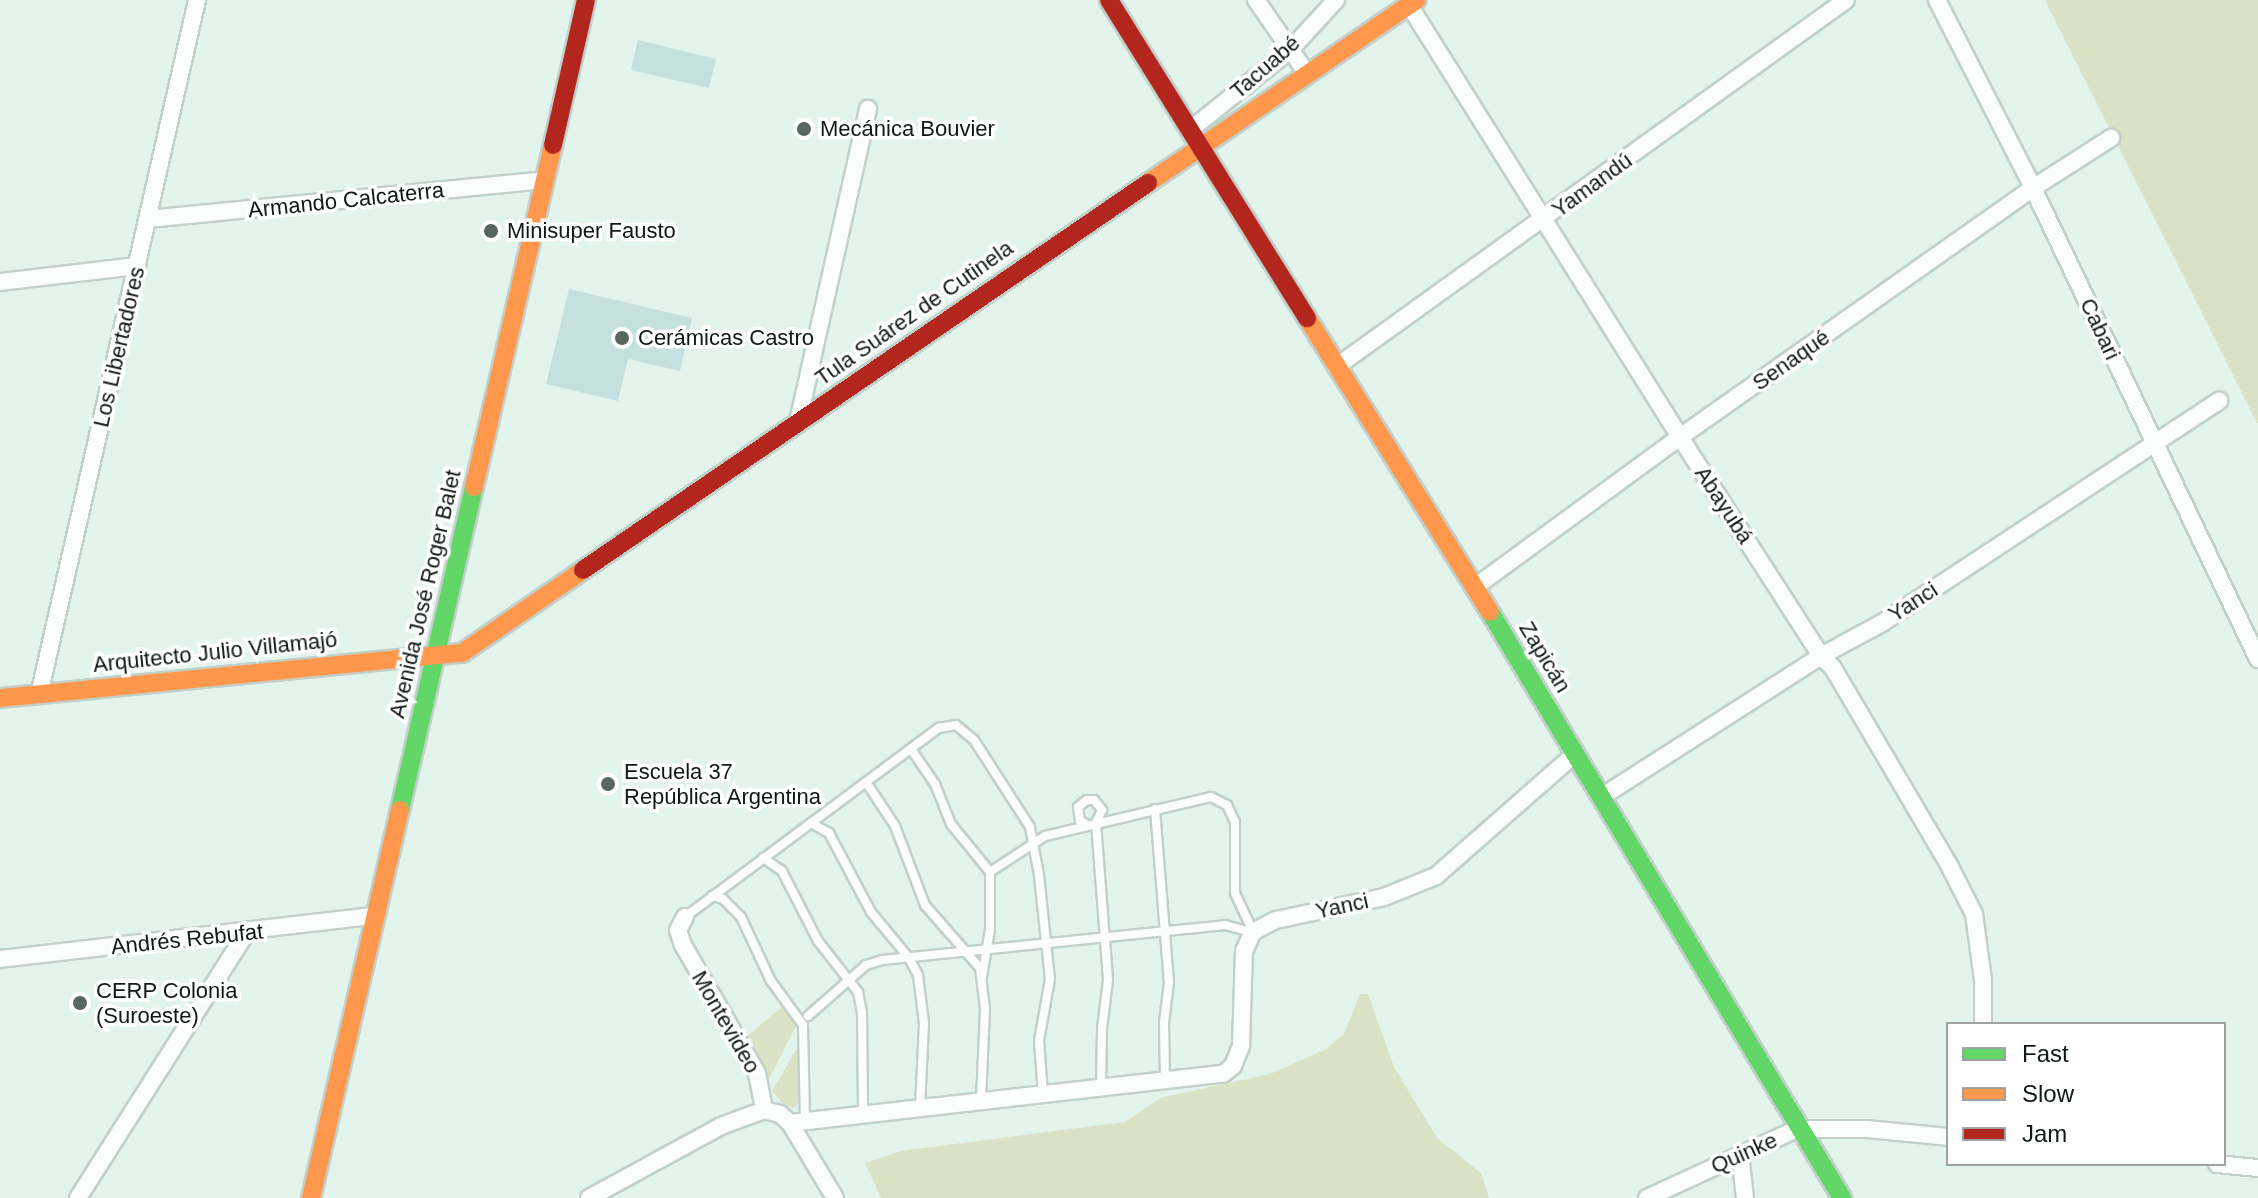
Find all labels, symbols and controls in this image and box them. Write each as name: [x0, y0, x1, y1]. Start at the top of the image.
street label: Tacuabé: [1225, 30, 1305, 104]
place label: Mecánica Bouvier: [820, 116, 995, 142]
marker: Mecánica Bouvier: [795, 120, 813, 138]
street label: Yamandú: [1547, 147, 1637, 223]
street label: Armando Calcaterra: [247, 177, 445, 223]
place label: Minisuper Fausto: [507, 218, 676, 244]
marker: Minisuper Fausto: [482, 222, 500, 240]
street label: Tula Suárez de Cutinela: [810, 235, 1018, 391]
street label: Los Libertadores: [88, 264, 150, 430]
street label: Cabari: [2074, 294, 2126, 364]
street label: Senaqué: [1747, 324, 1835, 396]
place label: Cerámicas Castro: [638, 325, 814, 351]
marker: Cerámicas Castro: [613, 329, 631, 347]
street label: Abayubá: [1689, 461, 1759, 549]
street label: Avenida José Roger Balet: [384, 467, 466, 721]
street label: Yanci: [1883, 576, 1943, 628]
street label: Zapicán: [1514, 617, 1576, 697]
street label: Arquitecto Julio Villamajó: [92, 626, 338, 678]
place label: Escuela 37 República Argentina: [624, 758, 822, 810]
marker: Escuela 37 República Argentina: [599, 775, 617, 793]
street label: Yanci: [1313, 888, 1371, 924]
street label: Andrés Rebufat: [110, 918, 264, 960]
street label: Montevideo: [686, 966, 766, 1078]
place label: CERP Colonia (Suroeste): [96, 977, 238, 1028]
marker: CERP Colonia (Suroeste): [71, 994, 89, 1012]
legend: [1946, 1022, 2226, 1166]
text: Fast: [2022, 1040, 2069, 1067]
text: Slow: [2022, 1080, 2074, 1107]
text: Jam: [2022, 1120, 2067, 1147]
street label: Quinke: [1707, 1127, 1781, 1179]

